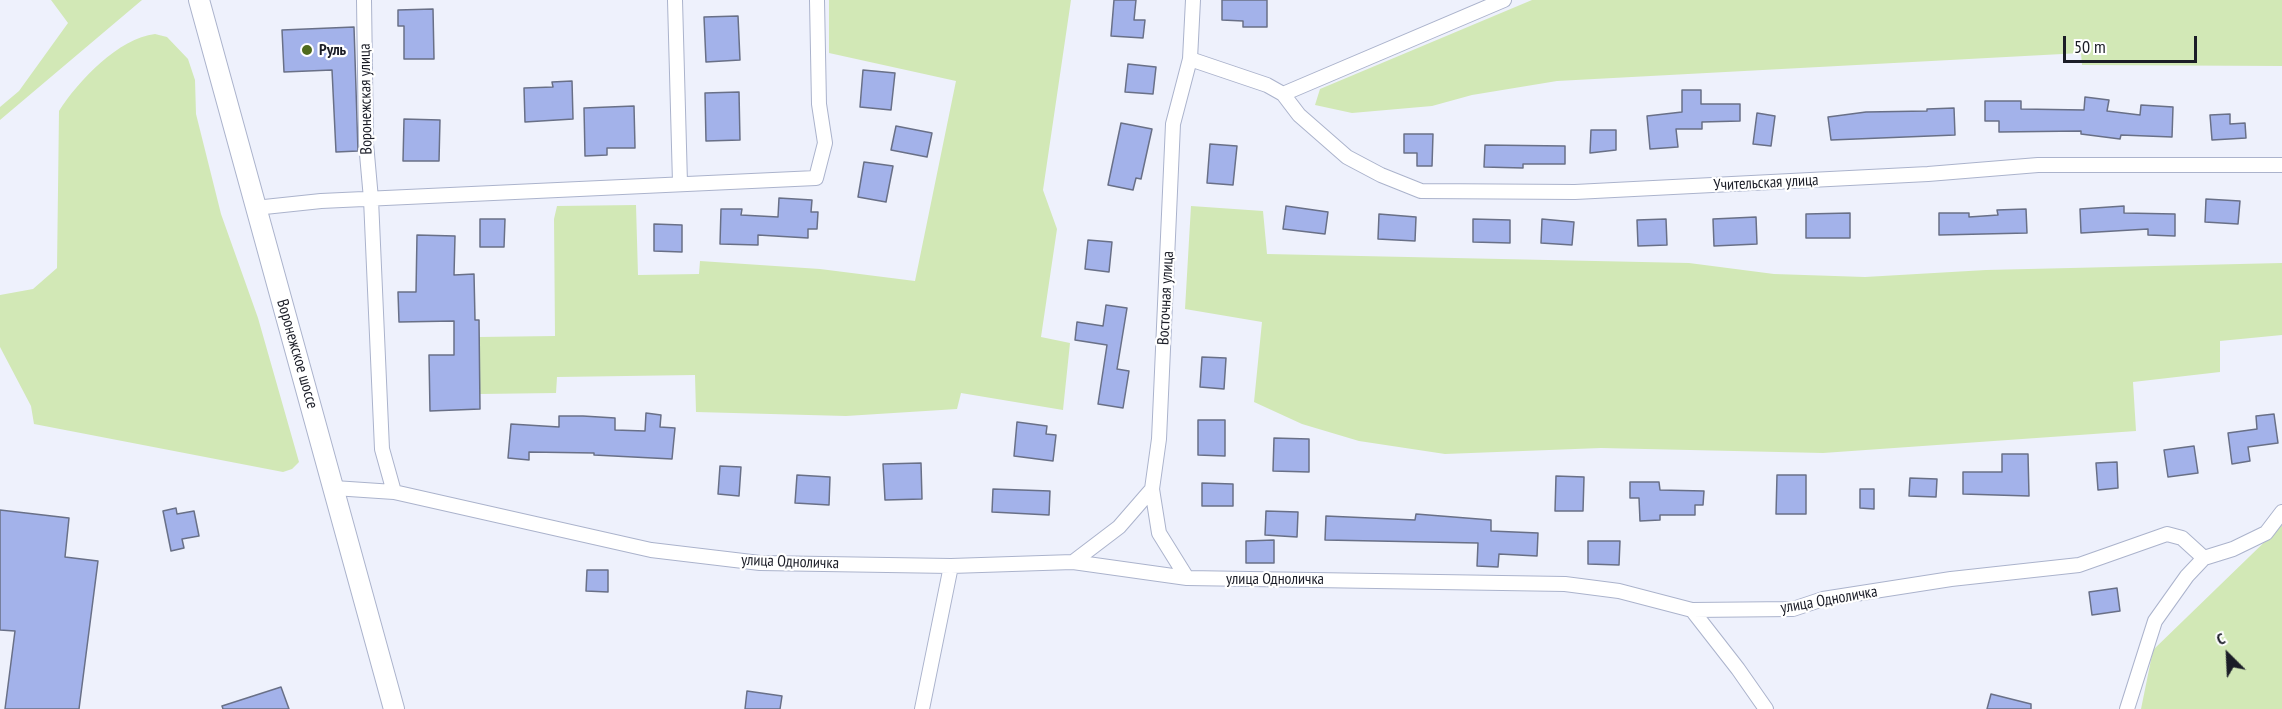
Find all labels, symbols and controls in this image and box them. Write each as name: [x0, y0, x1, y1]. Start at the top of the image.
scale bar: [2066, 24, 2200, 62]
text: 50 m: [2074, 35, 2106, 58]
place label: Руль: [319, 40, 346, 60]
marker: Руль: [300, 43, 314, 57]
street label: Воронежская улица: [355, 43, 377, 155]
street label: Учительская улица: [1713, 171, 1819, 195]
street label: Восточная улица: [1154, 251, 1178, 345]
street label: Воронежское шоссе: [272, 297, 322, 411]
street label: улица Одноличка: [741, 551, 839, 573]
street label: улица Одноличка: [1226, 569, 1324, 589]
street label: улица Одноличка: [1779, 582, 1879, 618]
north arrow: [2198, 625, 2258, 685]
text: С: [2213, 628, 2228, 649]

